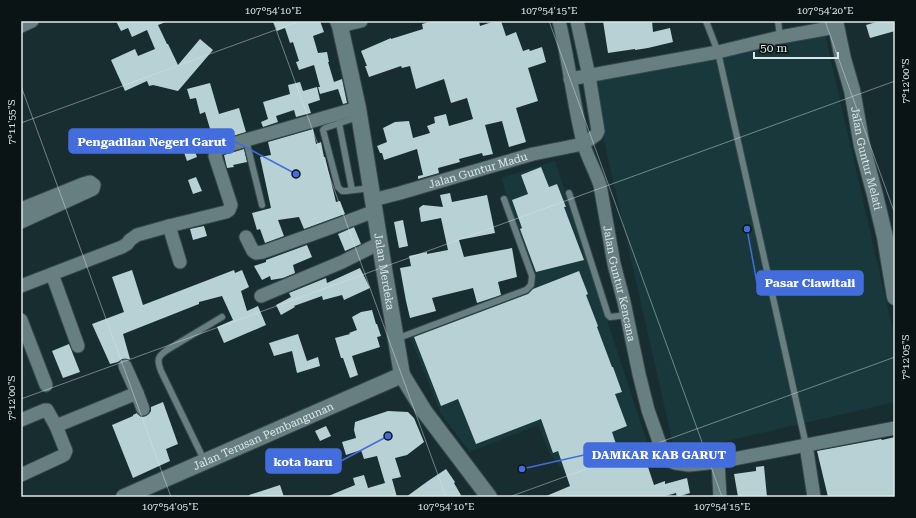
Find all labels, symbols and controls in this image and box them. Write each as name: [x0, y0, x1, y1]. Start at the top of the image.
text: 107°54'10"E: [245, 5, 301, 16]
text: 107°54'15"E: [521, 5, 577, 16]
text: 107°54'20"E: [797, 5, 853, 16]
scale bar: [754, 34, 838, 60]
text: 50 m: [760, 41, 787, 55]
text: 7°12'00"S: [900, 58, 911, 104]
text: 7°11'55"S: [6, 99, 17, 145]
street label: Jalan Guntur Melati: [848, 106, 884, 212]
callout: Pengadilan Negeri Garut: [69, 129, 234, 153]
text: Pengadilan Negeri Garut: [78, 135, 227, 149]
street label: Jalan Guntur Madu: [427, 150, 529, 191]
street label: Jalan Guntur Kencana: [600, 224, 638, 343]
street label: Jalan Merdeka: [371, 232, 397, 311]
callout: Pasar Ciawitali: [757, 271, 863, 295]
text: Pasar Ciawitali: [765, 276, 855, 290]
text: 7°12'05"S: [900, 334, 911, 380]
text: 7°12'00"S: [6, 375, 17, 421]
street label: Jalan Terusan Pembangunan: [191, 400, 336, 473]
callout: DAMKAR KAB GARUT: [584, 443, 735, 467]
text: DAMKAR KAB GARUT: [592, 448, 726, 462]
callout: kota baru: [266, 449, 341, 473]
text: kota baru: [274, 455, 333, 469]
text: 107°54'05"E: [142, 501, 198, 512]
text: 107°54'10"E: [418, 501, 474, 512]
text: 107°54'15"E: [694, 501, 750, 512]

